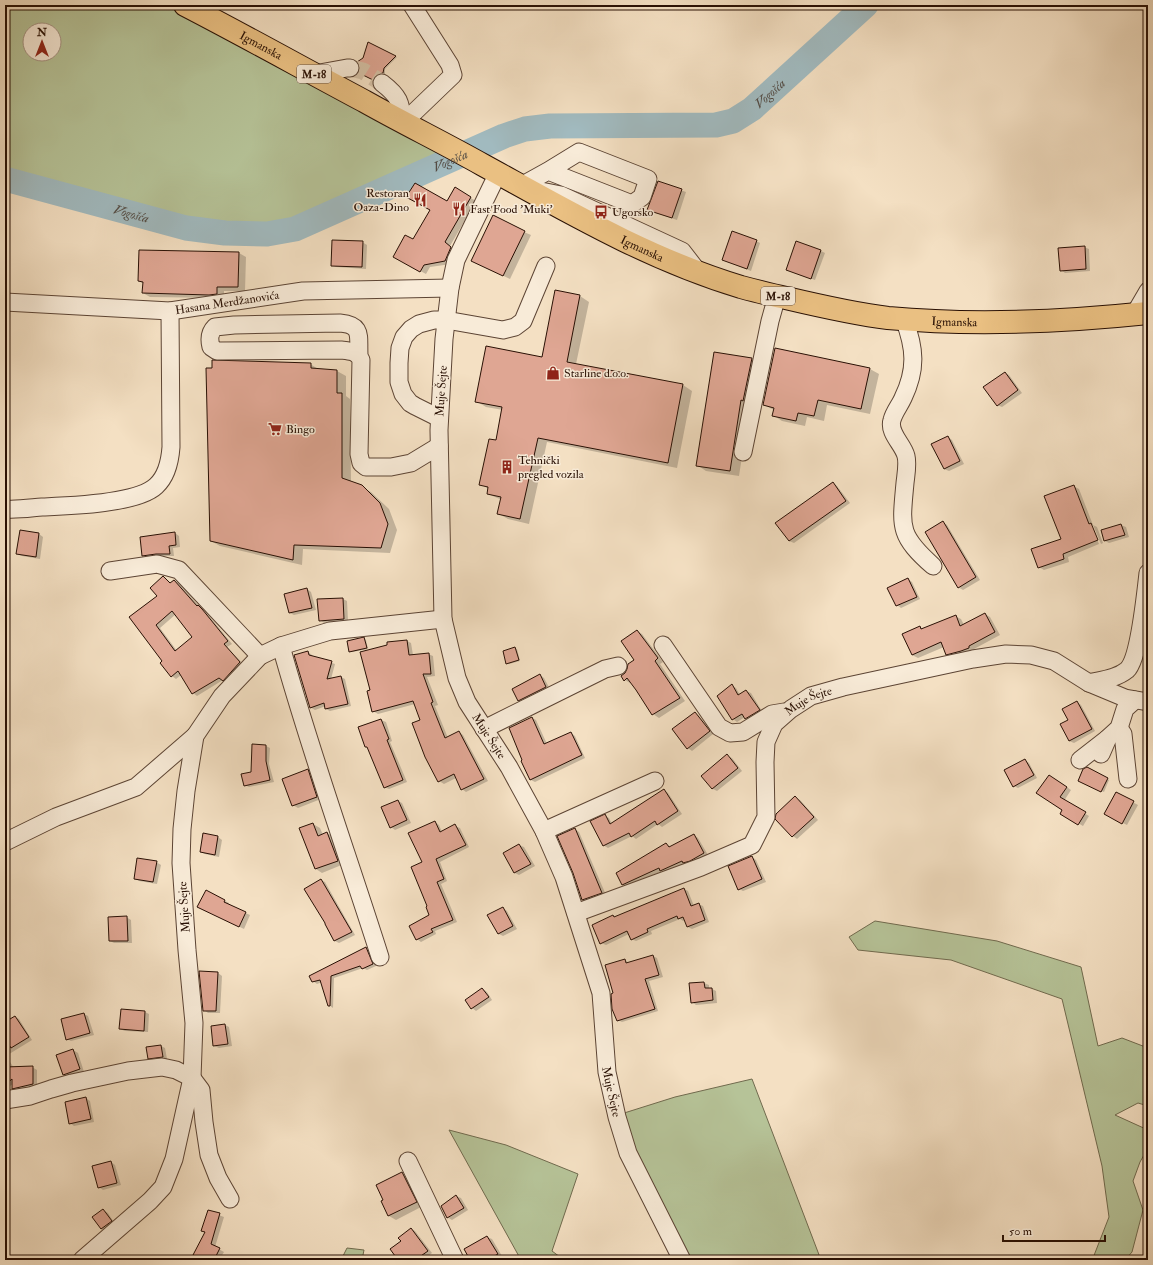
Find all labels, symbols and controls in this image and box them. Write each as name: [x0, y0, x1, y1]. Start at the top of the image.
north arrow: [22, 22, 62, 62]
text: N: [36, 26, 48, 39]
street label: Igmanska: [237, 28, 285, 64]
road number: M-18: [297, 65, 331, 83]
water label: Vogošća: [751, 76, 789, 112]
water label: Vogošća: [431, 146, 470, 176]
place label: Restoran Oaza-Dino: [354, 186, 409, 215]
restaurant icon: Restoran Oaza-Dino: [412, 192, 428, 208]
restaurant icon: Fast Food 'Muki': [451, 201, 467, 217]
water label: Vogošća: [112, 202, 151, 227]
place label: Fast Food 'Muki': [470, 202, 553, 217]
bus stop icon: Ugorsko: [593, 204, 609, 220]
place label: Ugorsko: [612, 205, 653, 220]
street label: Igmanska: [618, 233, 667, 266]
road number: M-18: [761, 287, 795, 305]
street label: Hasana Merdžanovića: [174, 288, 281, 318]
street label: Igmanska: [931, 314, 978, 330]
street label: Muje Šejte: [432, 365, 451, 417]
shop icon: Starline d.o.o.: [545, 365, 561, 381]
place label: Starline d.o.o.: [564, 366, 628, 381]
supermarket icon: Bingo: [267, 421, 283, 437]
place label: Bingo: [286, 422, 315, 437]
place label: Tehnički pregled vozila: [517, 453, 585, 482]
building icon: Tehnički pregled vozila: [499, 459, 515, 475]
street label: Muje Šejte: [782, 683, 834, 719]
street label: Muje Šejte: [468, 711, 509, 762]
street label: Muje Šejte: [175, 881, 194, 933]
street label: Muje Šejte: [598, 1065, 624, 1118]
scale bar: [1003, 1217, 1105, 1243]
text: 50 m: [1009, 1224, 1033, 1239]

